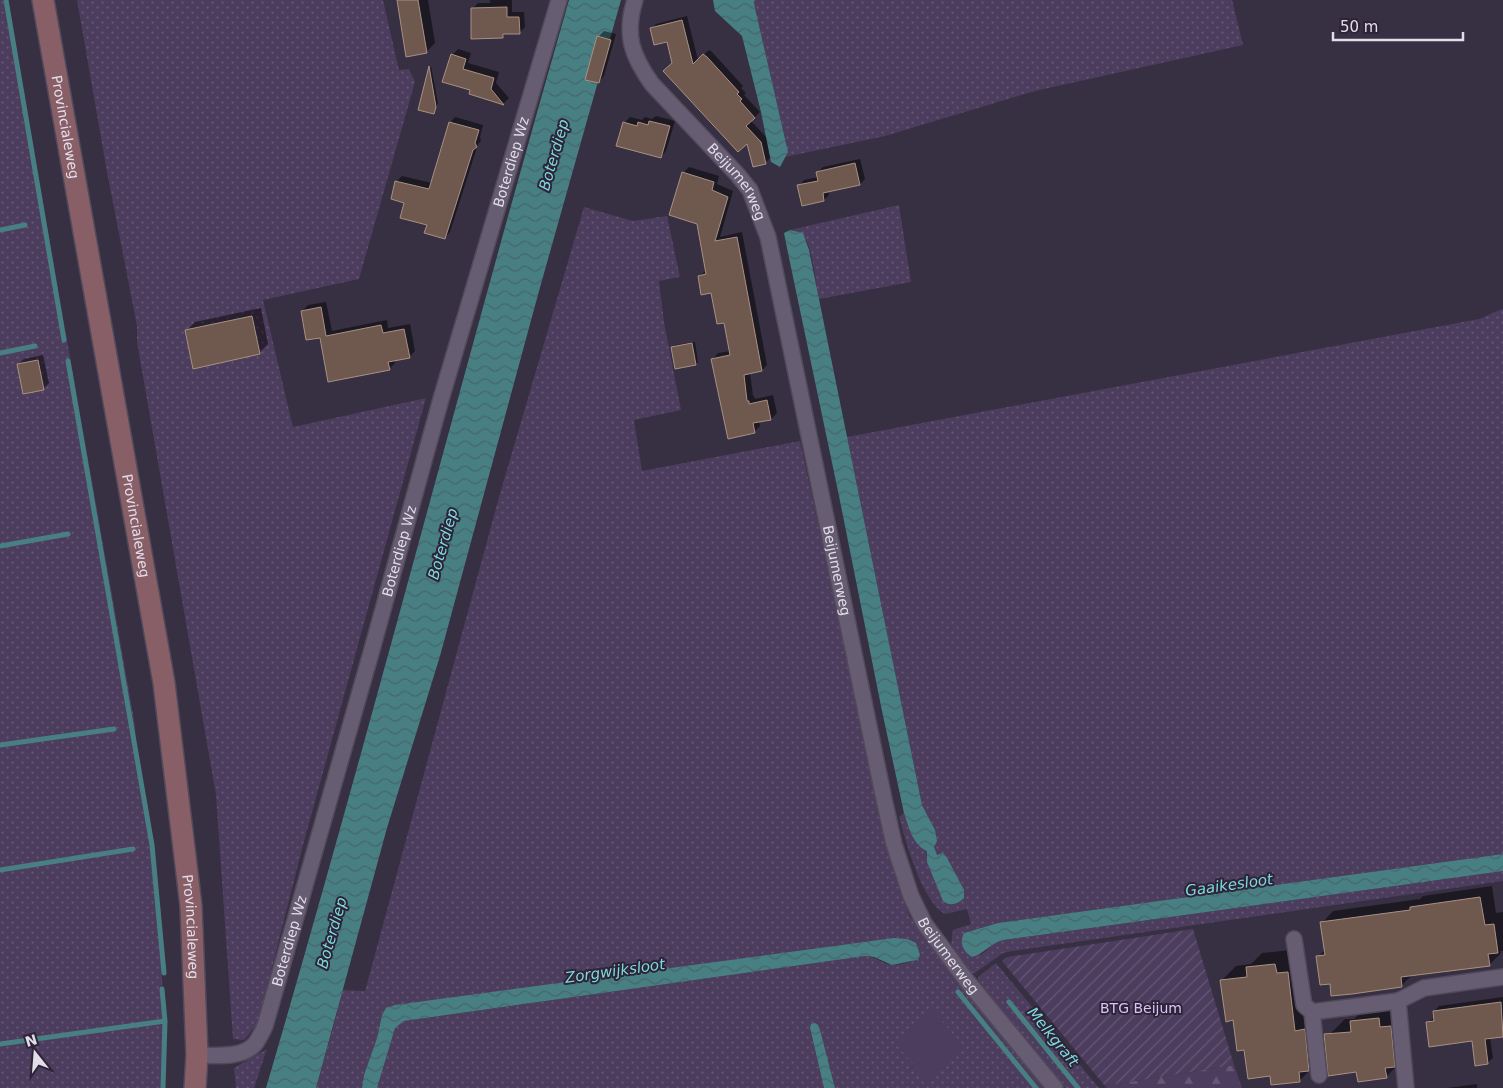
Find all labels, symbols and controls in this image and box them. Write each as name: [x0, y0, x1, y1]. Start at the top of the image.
scale bar: [1333, 10, 1463, 42]
text: 50 m: [1340, 18, 1378, 36]
street label: Provincialeweg: [48, 74, 83, 180]
street label: Boterdiep Wz: [490, 115, 532, 209]
water label: Boterdiep: [535, 117, 573, 193]
street label: Beijumerweg: [704, 140, 769, 223]
street label: Provincialeweg: [119, 473, 153, 579]
street label: Boterdiep Wz: [379, 504, 419, 598]
water label: Boterdiep: [424, 506, 462, 582]
street label: Beijumerweg: [820, 524, 854, 617]
water label: Gaaikesloot: [1184, 870, 1275, 900]
street label: Provincialeweg: [179, 874, 202, 979]
street label: Boterdiep Wz: [269, 894, 310, 988]
water label: Boterdiep: [313, 895, 351, 971]
street label: Beijumerweg: [915, 915, 982, 997]
water label: Zorgwijksloot: [563, 955, 667, 987]
park label: BTG Beijum: [1100, 1000, 1182, 1016]
water label: Melkgraft: [1024, 1004, 1083, 1071]
north arrow: [10, 1028, 60, 1078]
text: N: [23, 1031, 39, 1050]

